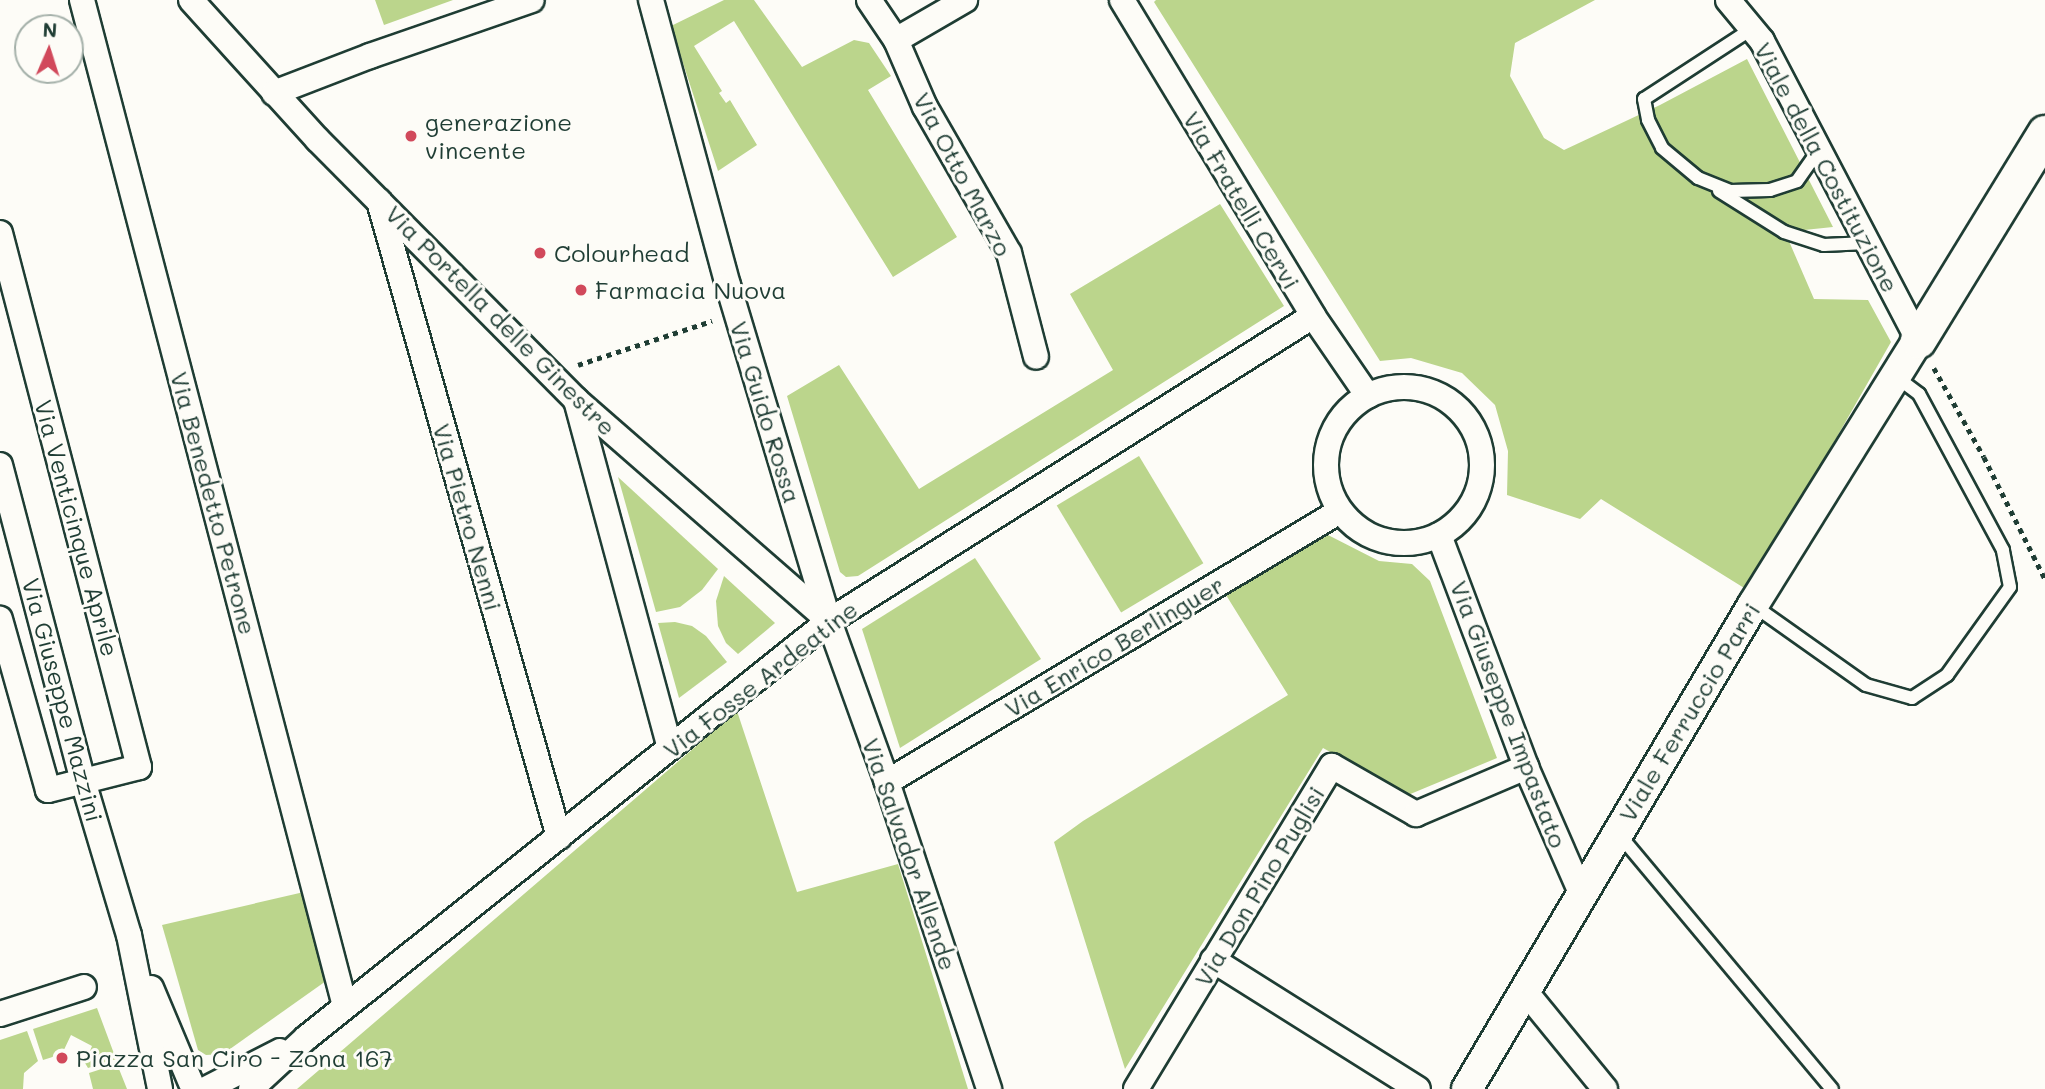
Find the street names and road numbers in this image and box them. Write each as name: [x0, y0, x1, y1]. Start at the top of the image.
street label: Viale della Costituzione: [1749, 37, 1905, 297]
street label: Via Otto Marzo: [908, 87, 1018, 261]
street label: Via Fratelli Cervi: [1178, 106, 1306, 294]
street label: Via Portella delle Ginestre: [380, 199, 622, 441]
street label: Via Guido Rossa: [725, 318, 807, 506]
street label: Via Benedetto Petrone: [165, 368, 263, 638]
street label: Via Venticinque Aprile: [29, 397, 125, 659]
street label: Via Pietro Nenni: [428, 420, 508, 614]
street label: Via Enrico Berlinguer: [999, 569, 1229, 723]
street label: Via Giuseppe Mazzini: [17, 575, 109, 825]
street label: Via Giuseppe Impastato: [1445, 576, 1573, 852]
street label: Via Fosse Ardeatine: [657, 594, 863, 764]
street label: Viale Ferruccio Parri: [1612, 597, 1766, 827]
street label: Via Salvador Allende: [857, 734, 963, 974]
street label: Via Don Pino Puglisi: [1188, 781, 1330, 991]

